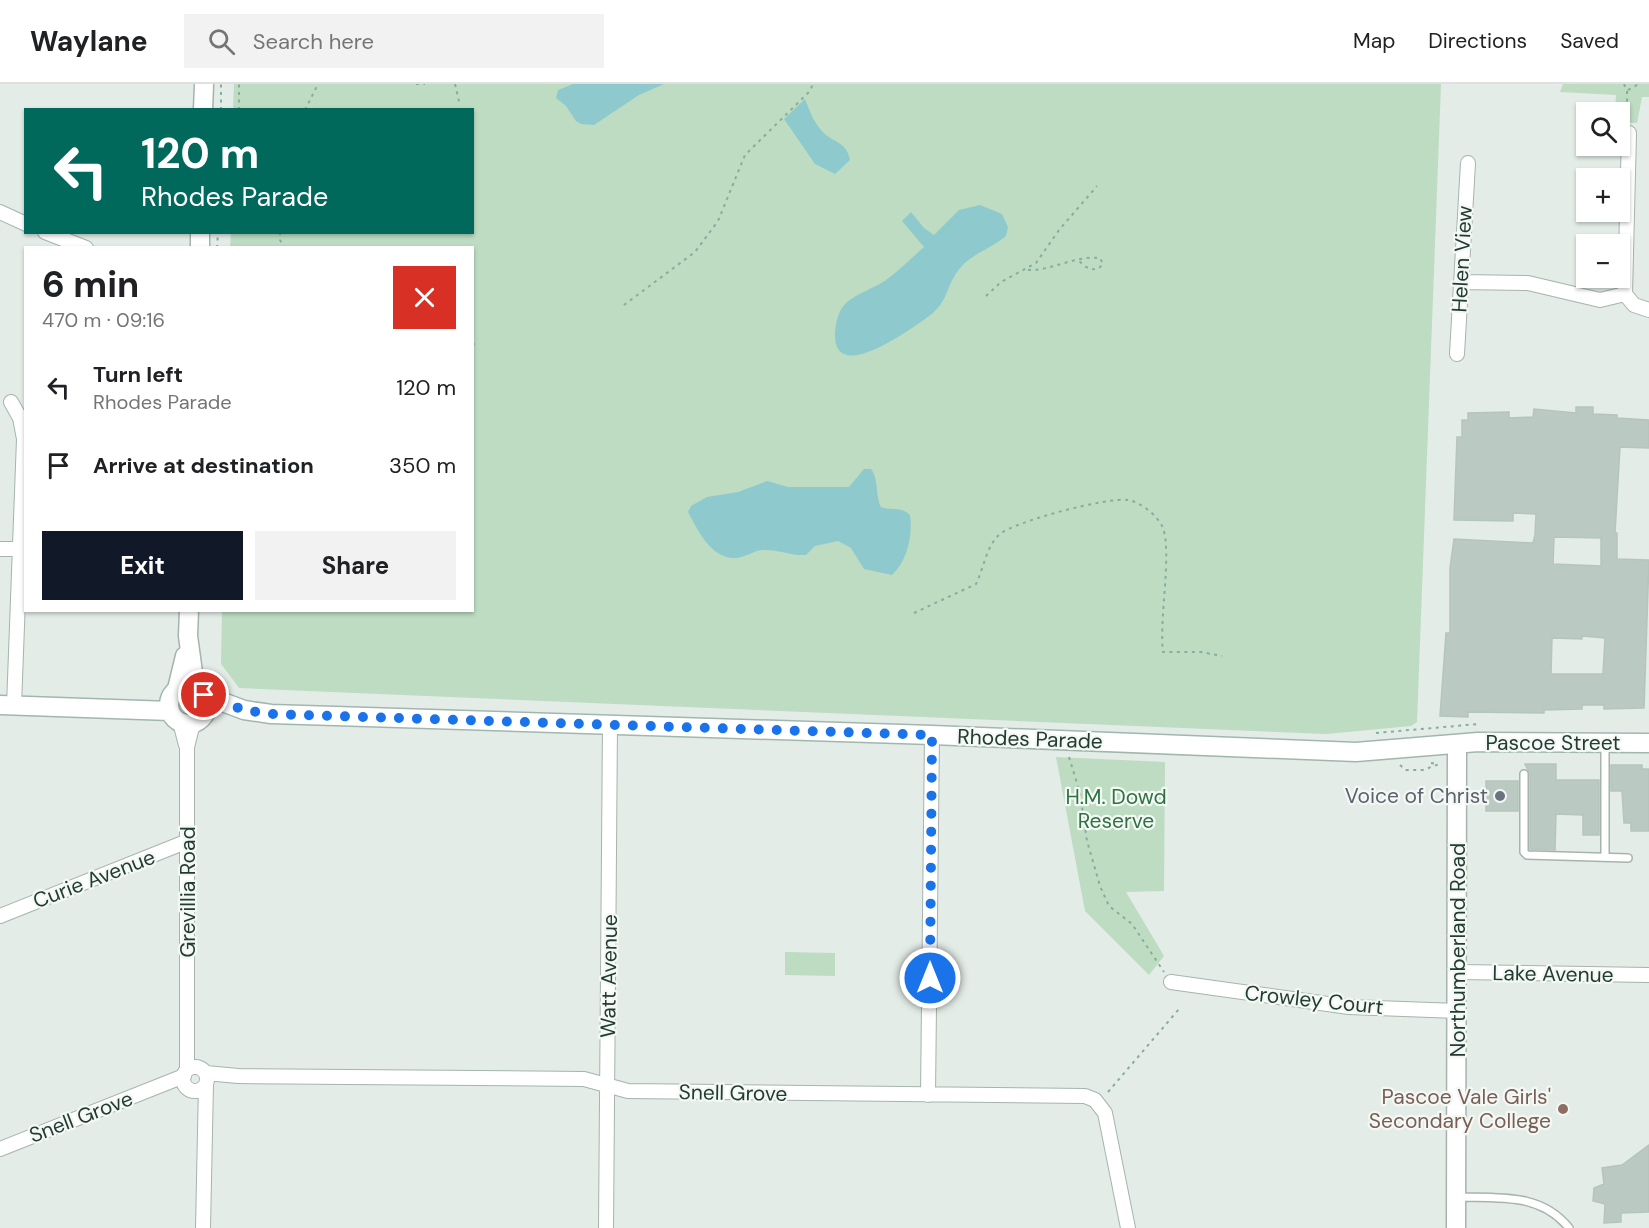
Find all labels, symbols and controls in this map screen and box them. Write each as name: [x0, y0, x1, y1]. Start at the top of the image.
search box: [184, 14, 604, 68]
text: Waylane: [30, 23, 148, 60]
icon: search: [205, 25, 238, 58]
text: Search here: [253, 27, 374, 56]
text: Map: [1353, 27, 1395, 55]
text: Directions: [1428, 27, 1527, 55]
text: Saved: [1560, 27, 1619, 55]
map controls: [1576, 102, 1630, 288]
button: search: [1576, 102, 1630, 156]
text: 120 m: [141, 126, 259, 181]
icon: left: [42, 132, 120, 210]
button: +: [1576, 168, 1630, 222]
text: Rhodes Parade: [141, 179, 328, 214]
street label: Helen View: [1445, 205, 1479, 313]
button: −: [1576, 234, 1630, 288]
text: 6 min: [42, 261, 139, 308]
button: close: [393, 266, 456, 329]
text: 470 m · 09:16: [42, 307, 165, 333]
text: Turn left: [93, 360, 183, 389]
icon: left: [42, 371, 75, 404]
text: 120 m: [396, 373, 456, 402]
text: Rhodes Parade: [93, 389, 232, 415]
icon: arrive: [42, 449, 75, 482]
text: Arrive at destination: [93, 451, 314, 480]
text: 350 m: [389, 451, 456, 480]
button: Exit: [42, 531, 243, 600]
button: Share: [255, 531, 456, 600]
pin: [178, 669, 229, 720]
icon: arrive: [187, 678, 220, 711]
street label: Rhodes Parade: [957, 722, 1103, 756]
street label: Pascoe Street: [1485, 729, 1621, 757]
place label: Voice of Christ: [1345, 782, 1488, 810]
park label: H.M. Dowd Reserve: [1065, 783, 1167, 835]
marker: Voice of Christ: [1493, 789, 1507, 803]
street label: Grevillia Road: [174, 826, 202, 958]
street label: Curie Avenue: [29, 843, 159, 915]
street label: Northumberland Road: [1444, 843, 1472, 1057]
street label: Watt Avenue: [594, 914, 624, 1038]
position arrow: [898, 946, 962, 1010]
street label: Lake Avenue: [1492, 959, 1614, 989]
street label: Crowley Court: [1243, 979, 1385, 1021]
street label: Snell Grove: [678, 1078, 788, 1108]
place label: Pascoe Vale Girls' Secondary College: [1369, 1083, 1551, 1135]
street label: Snell Grove: [25, 1084, 137, 1150]
marker: Pascoe Vale Girls' Secondary College: [1556, 1102, 1570, 1116]

